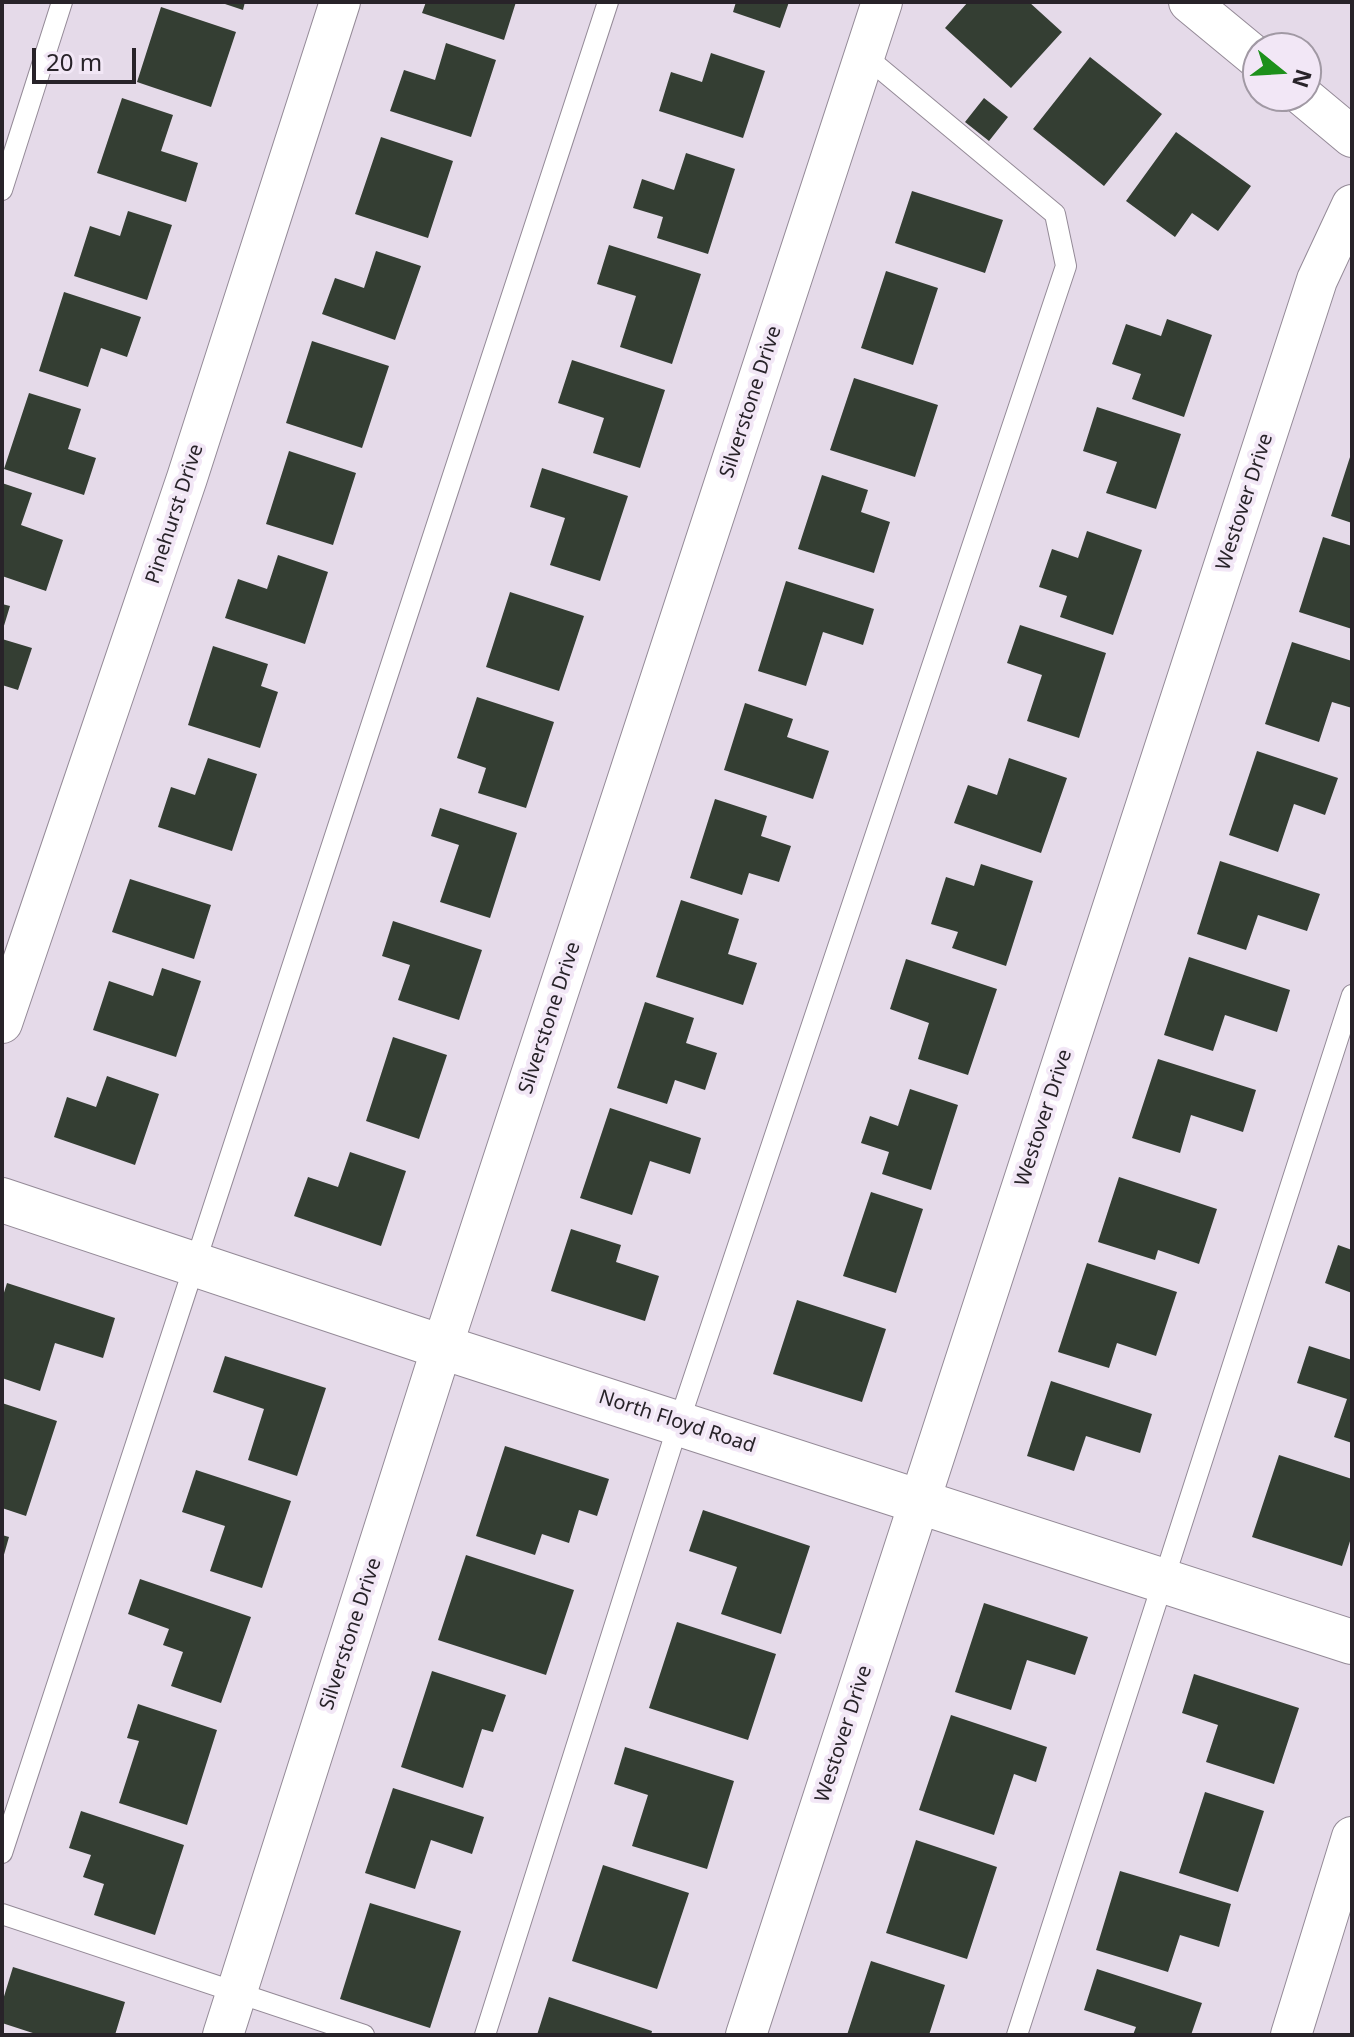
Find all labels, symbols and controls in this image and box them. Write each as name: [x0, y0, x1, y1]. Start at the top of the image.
scale bar: [36, 32, 140, 82]
north arrow: [1242, 32, 1322, 112]
text: 20 m: [46, 45, 102, 78]
text: N: [1286, 66, 1320, 92]
street label: Silverstone Drive: [715, 323, 787, 481]
street label: Westover Drive: [1212, 431, 1278, 573]
street label: Pinehurst Drive: [141, 441, 209, 587]
street label: Silverstone Drive: [514, 939, 586, 1097]
street label: Westover Drive: [1011, 1047, 1077, 1189]
street label: North Floyd Road: [596, 1385, 758, 1459]
street label: Silverstone Drive: [315, 1555, 387, 1713]
street label: Westover Drive: [811, 1663, 877, 1805]

